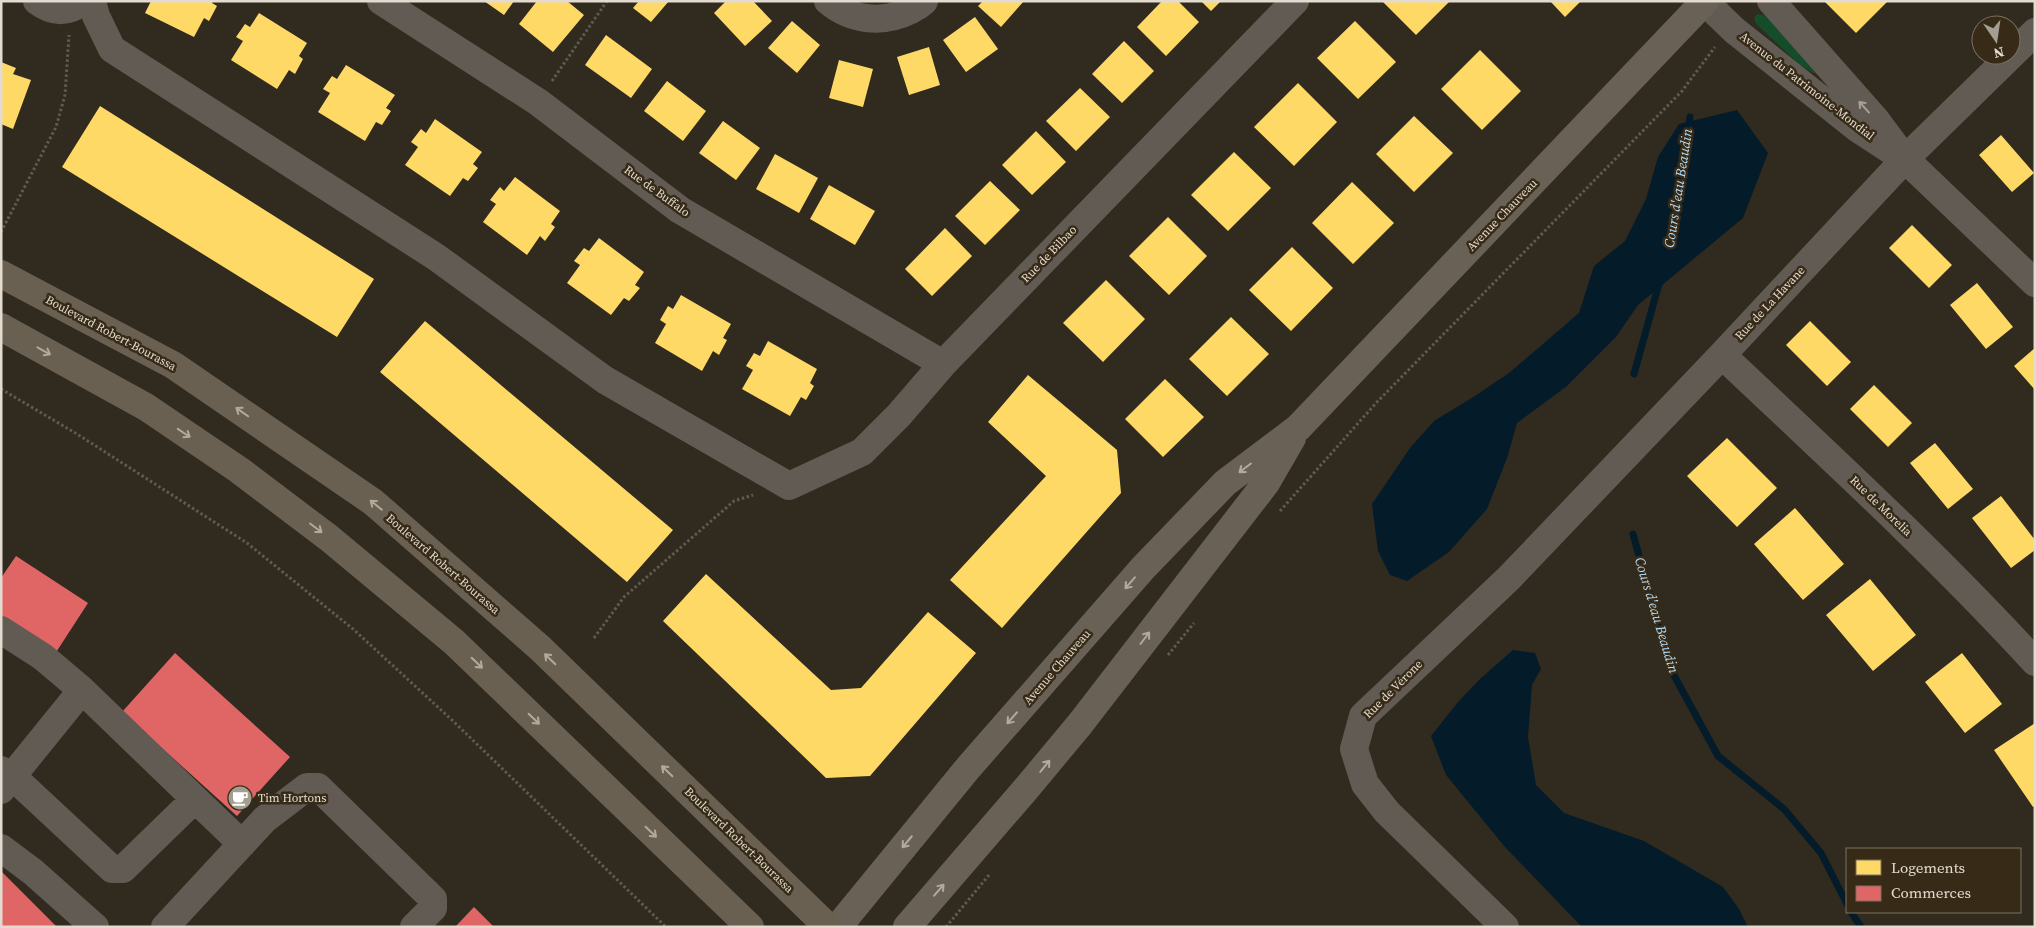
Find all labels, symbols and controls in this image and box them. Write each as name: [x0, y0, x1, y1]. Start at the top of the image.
north arrow: [1971, 15, 2021, 65]
street label: Avenue du Patrimoine-Mondial: [1736, 28, 1878, 144]
text: N: [1992, 42, 2006, 64]
one-way arrow: [1859, 100, 1870, 113]
water label: Cours d'eau Beaudin: [1659, 127, 1697, 249]
street label: Rue de Buffalo: [621, 162, 693, 221]
street label: Avenue Chauveau: [1463, 175, 1541, 255]
street label: Rue de Bilbao: [1018, 222, 1081, 286]
street label: Rue de La Havane: [1732, 263, 1808, 343]
street label: Boulevard Robert-Bourassa: [43, 292, 180, 375]
one-way arrow: [36, 346, 51, 356]
one-way arrow: [236, 407, 250, 417]
one-way arrow: [177, 428, 191, 438]
one-way arrow: [1238, 463, 1252, 473]
street label: Rue de Morelia: [1846, 472, 1916, 540]
one-way arrow: [370, 500, 383, 511]
street label: Boulevard Robert-Bourassa: [383, 510, 504, 618]
one-way arrow: [309, 523, 323, 533]
water label: Cours d'eau Beaudin: [1630, 555, 1684, 676]
one-way arrow: [1124, 576, 1136, 589]
street label: Avenue Chauveau: [1020, 626, 1094, 708]
one-way arrow: [1139, 632, 1150, 645]
one-way arrow: [544, 653, 557, 665]
street label: Rue de Vérone: [1360, 656, 1426, 722]
one-way arrow: [470, 657, 482, 669]
one-way arrow: [1006, 712, 1017, 725]
one-way arrow: [528, 713, 540, 725]
one-way arrow: [1039, 760, 1050, 773]
one-way arrow: [662, 766, 674, 778]
street label: Boulevard Robert-Bourassa: [681, 784, 798, 897]
cafe icon: Tim Hortons: [227, 785, 253, 811]
place label: Tim Hortons: [258, 790, 327, 806]
one-way arrow: [645, 826, 658, 838]
one-way arrow: [901, 835, 912, 848]
legend: [1846, 848, 2021, 913]
text: Logements: [1891, 857, 1965, 878]
text: Commerces: [1891, 882, 1971, 903]
one-way arrow: [933, 883, 945, 896]

